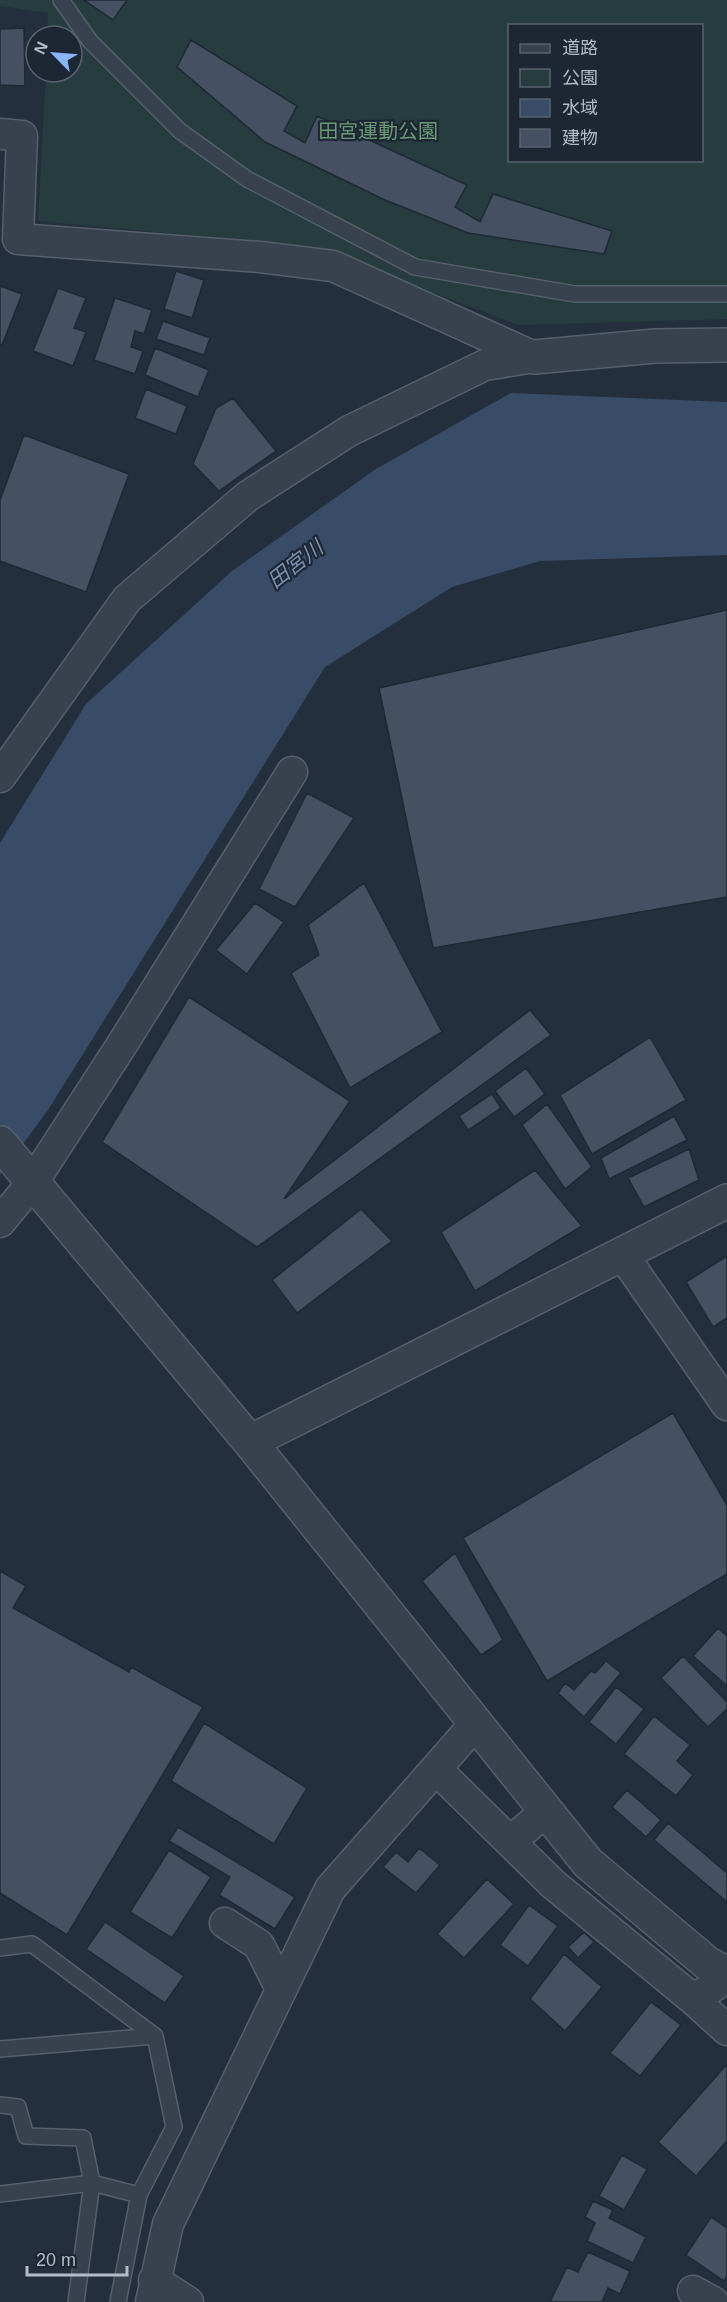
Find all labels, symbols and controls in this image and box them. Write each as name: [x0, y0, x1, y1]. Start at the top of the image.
north arrow: [24, 24, 84, 84]
legend: [508, 24, 703, 162]
text: 道路: [562, 38, 598, 58]
text: N: [31, 39, 51, 57]
text: 公園: [562, 68, 598, 88]
text: 水域: [562, 98, 598, 118]
park label: 田宮運動公園: [318, 120, 438, 142]
text: 建物: [562, 128, 598, 148]
water label: 田宮川: [263, 534, 328, 592]
scale bar: [27, 2239, 128, 2277]
text: 20 m: [36, 2250, 76, 2270]

